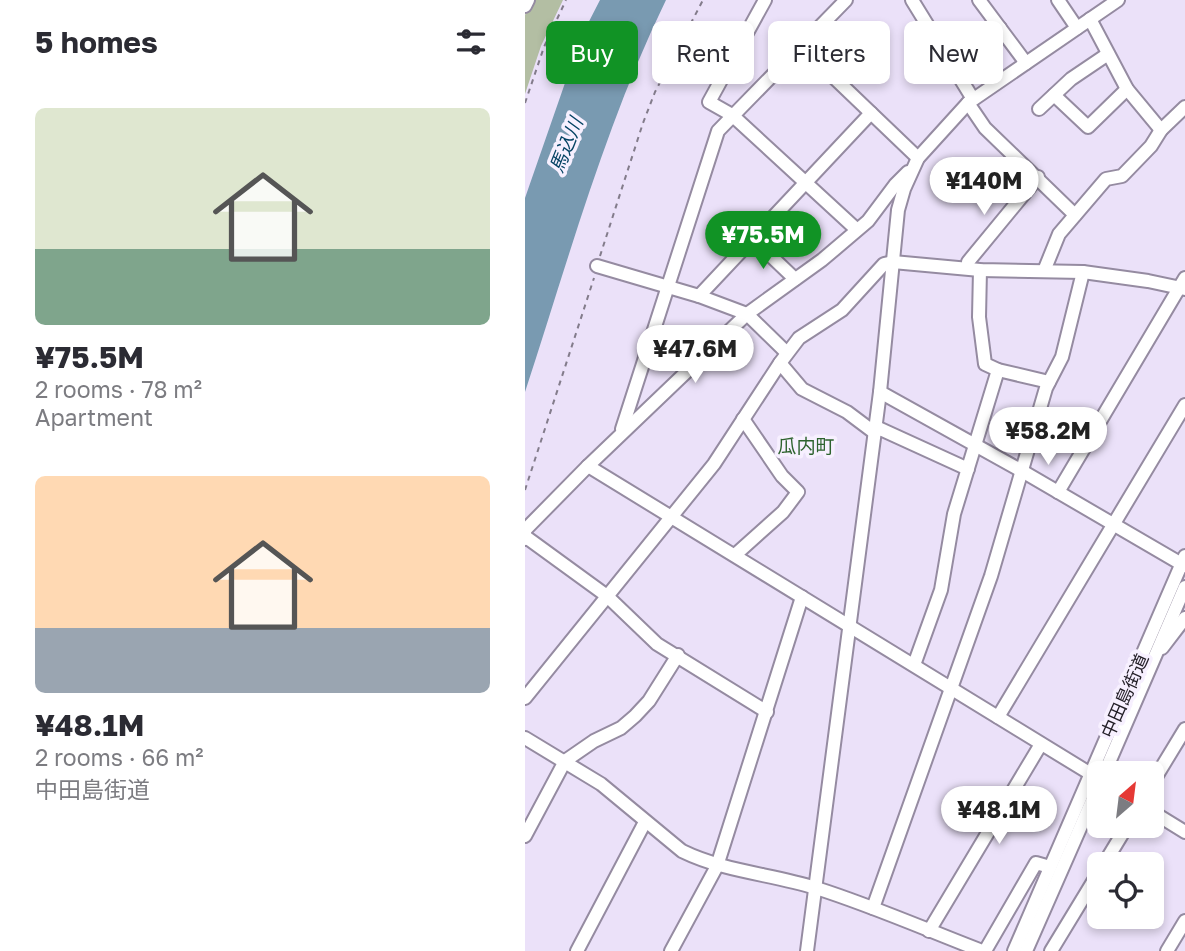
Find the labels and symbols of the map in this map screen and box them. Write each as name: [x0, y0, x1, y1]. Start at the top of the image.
water label: 馬込川: [544, 112, 588, 176]
pin: ¥140M: [935, 158, 1033, 217]
pin: ¥75.5M: [706, 212, 820, 271]
pin: ¥47.6M: [638, 326, 752, 385]
pin: ¥58.2M: [991, 407, 1105, 467]
district label: 瓜内町: [777, 434, 835, 457]
street label: 中田島街道: [1096, 650, 1152, 741]
north arrow: [1087, 761, 1164, 838]
pin: ¥48.1M: [942, 786, 1056, 846]

